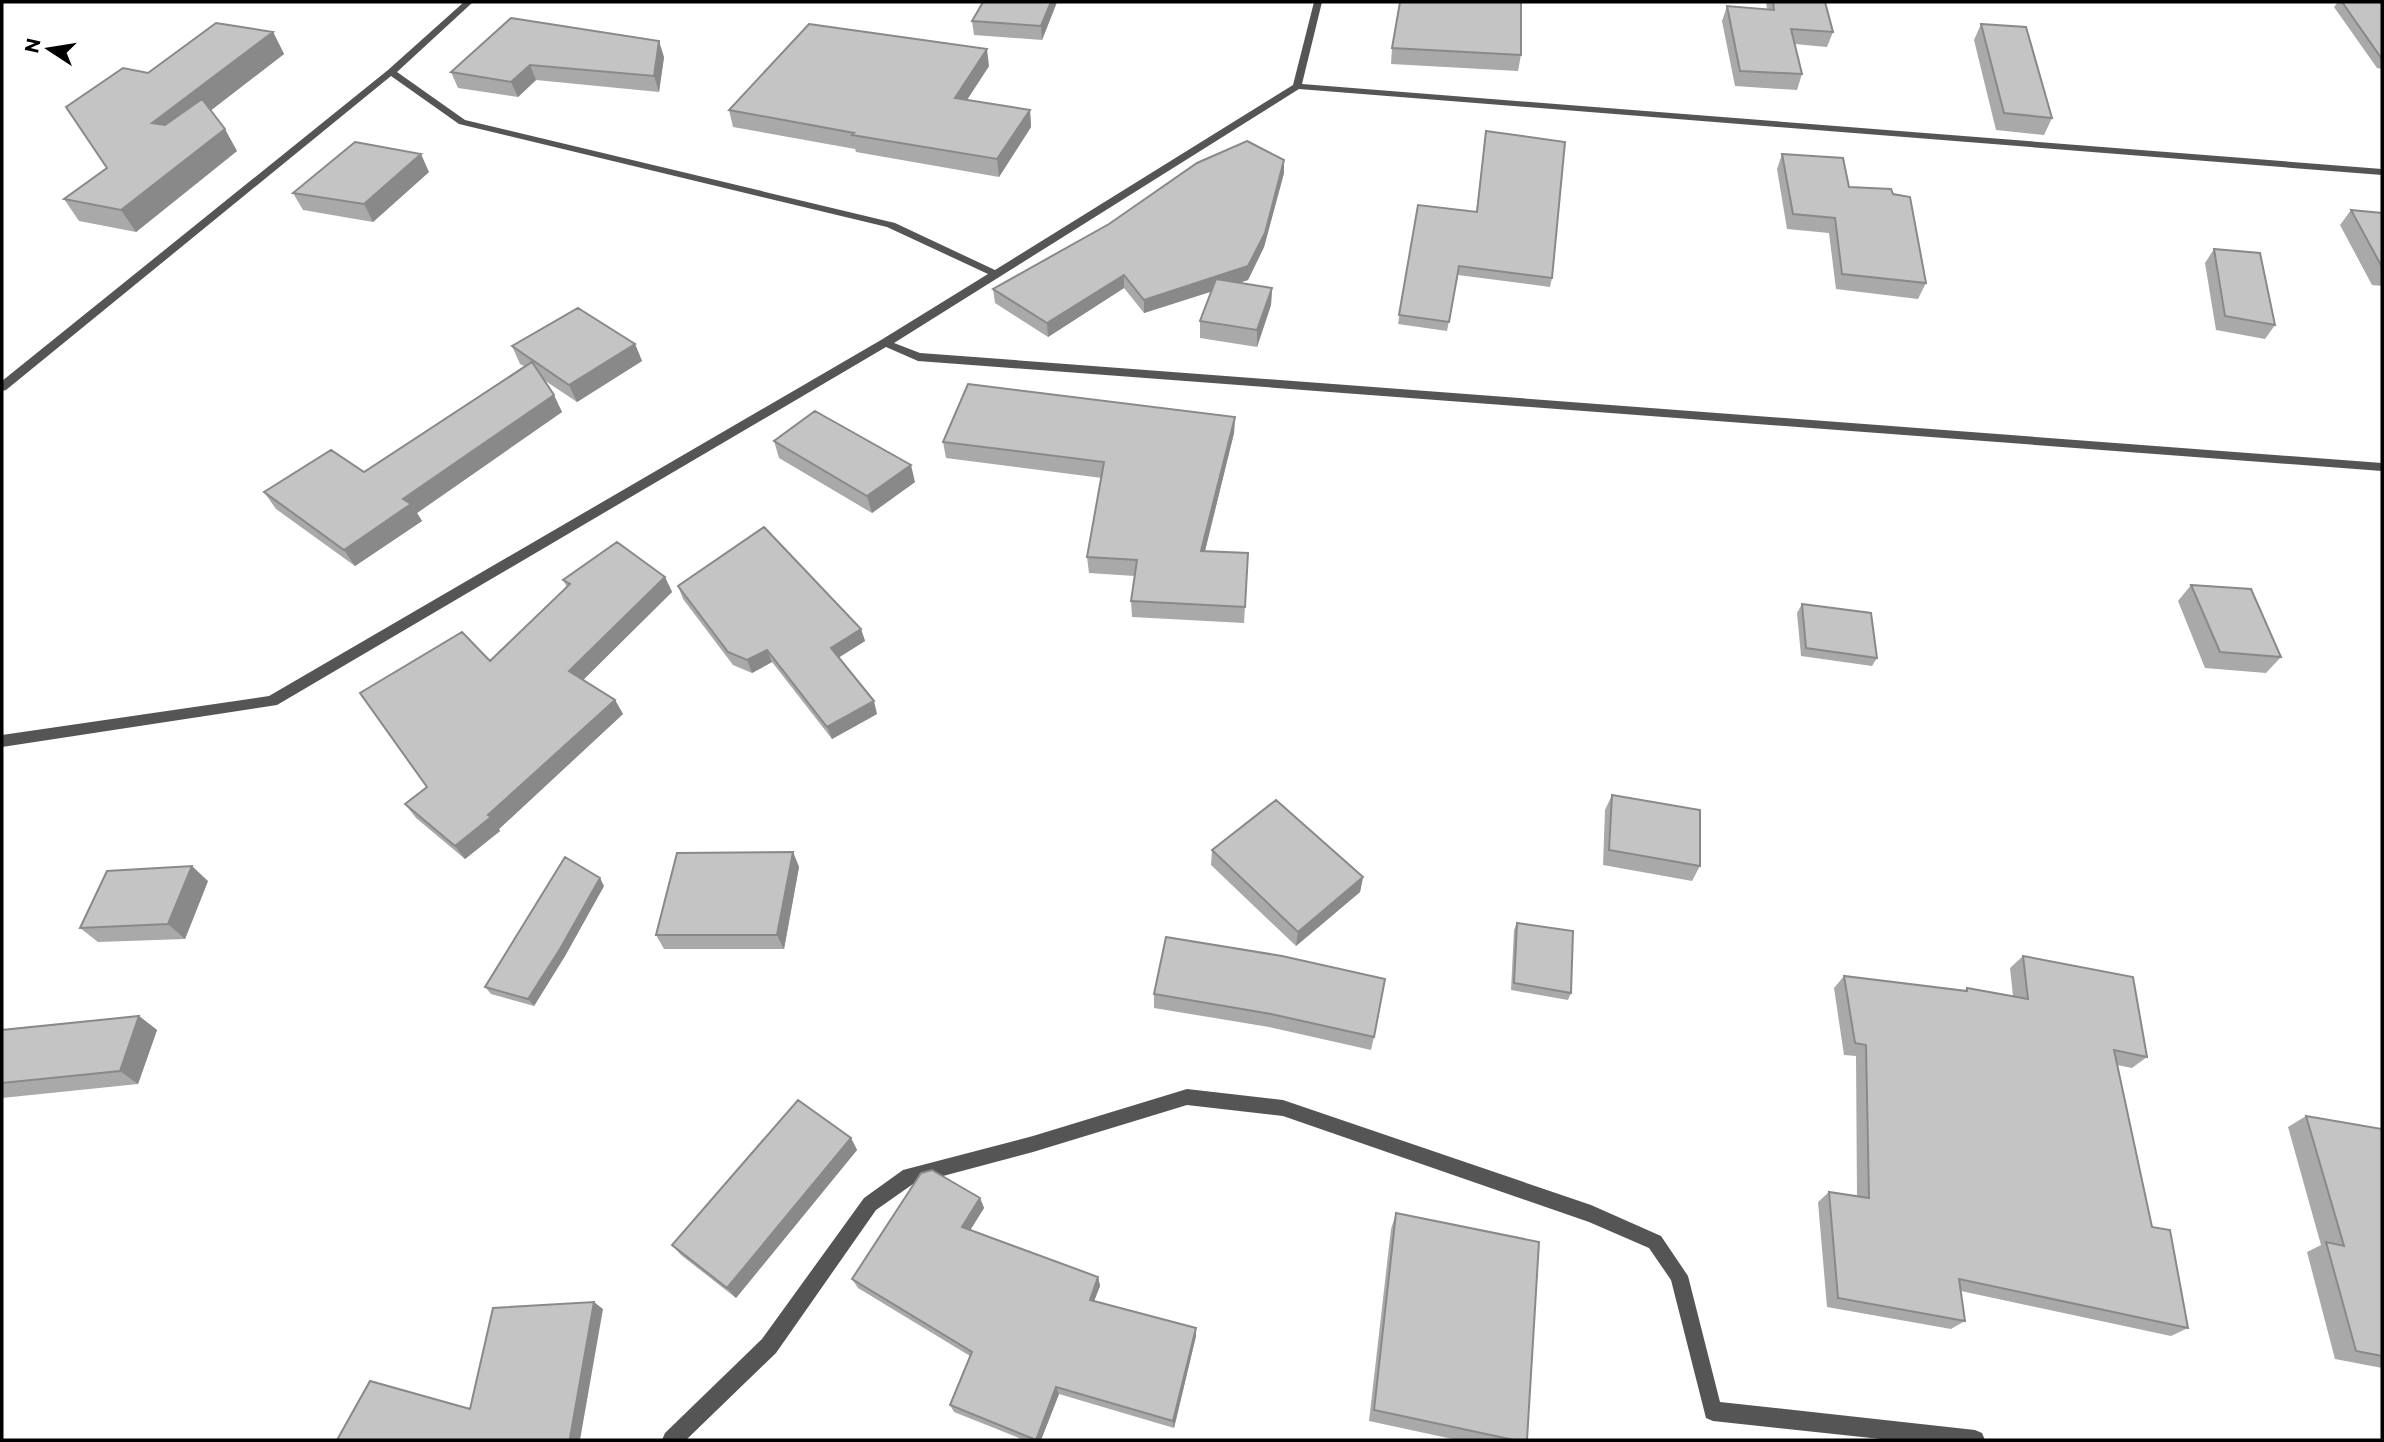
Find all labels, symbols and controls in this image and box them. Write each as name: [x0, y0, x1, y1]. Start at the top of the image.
north arrow: [14, 14, 84, 84]
text: N: [19, 36, 45, 55]

